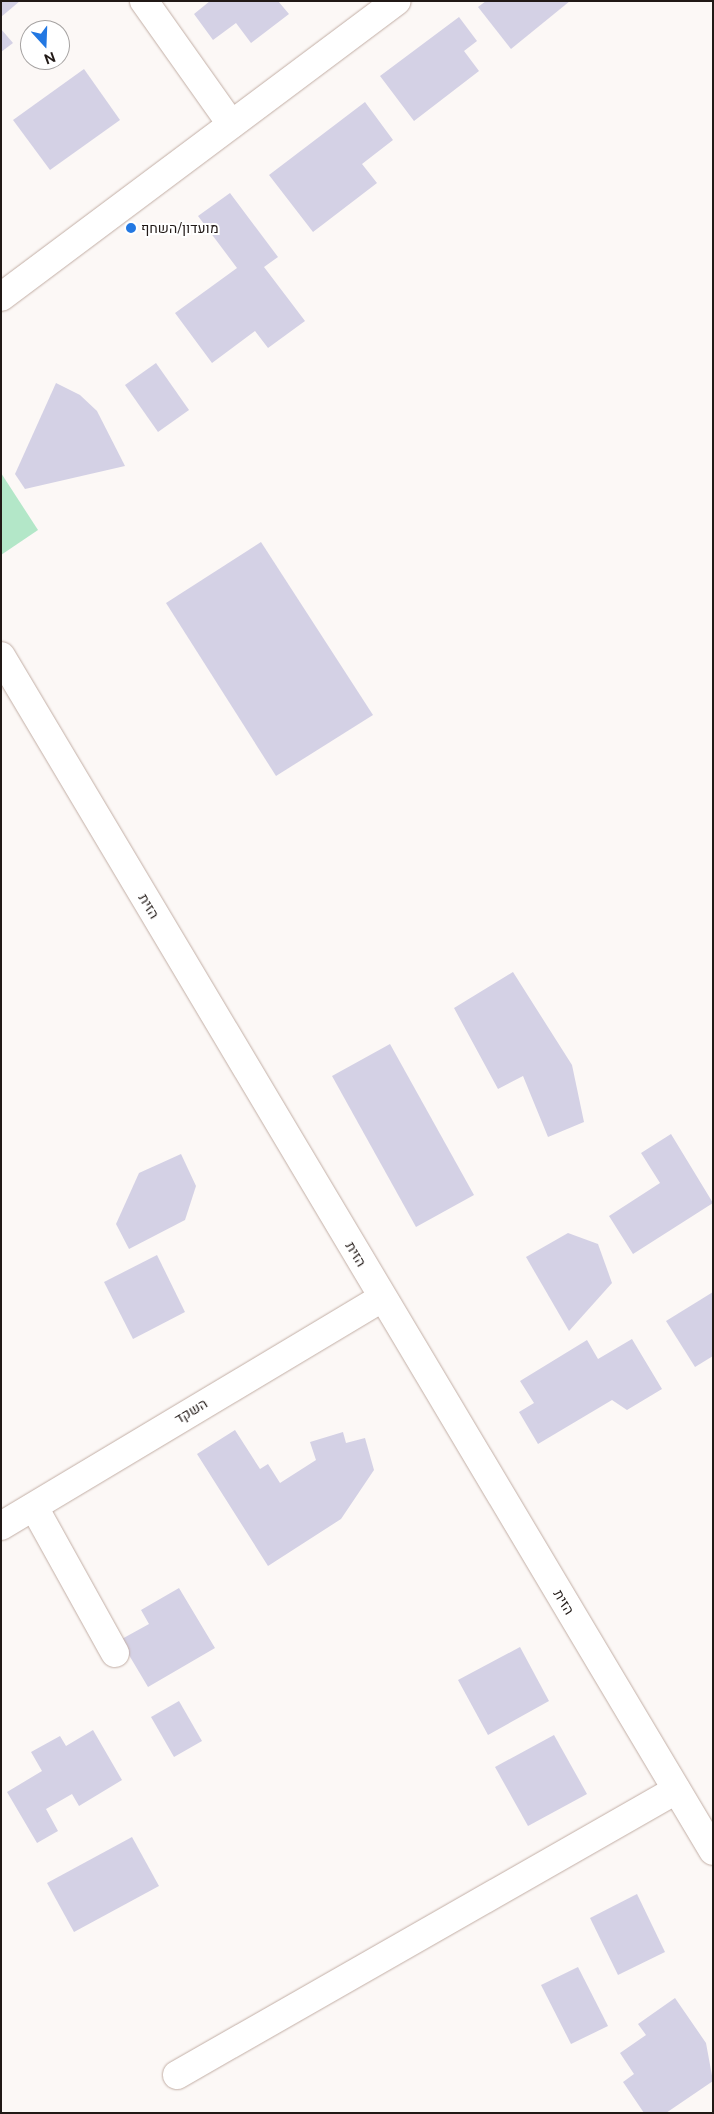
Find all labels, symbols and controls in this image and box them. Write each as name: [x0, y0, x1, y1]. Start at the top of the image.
north arrow: [20, 20, 70, 70]
text: N: [42, 49, 58, 68]
place label: מועדון/השחף: [141, 220, 219, 236]
marker: מועדון/השחף: [125, 222, 137, 234]
street label: הזית: [135, 890, 163, 922]
street label: הזית: [342, 1238, 370, 1270]
street label: השקד: [172, 1395, 210, 1427]
street label: הזית: [550, 1586, 578, 1618]

